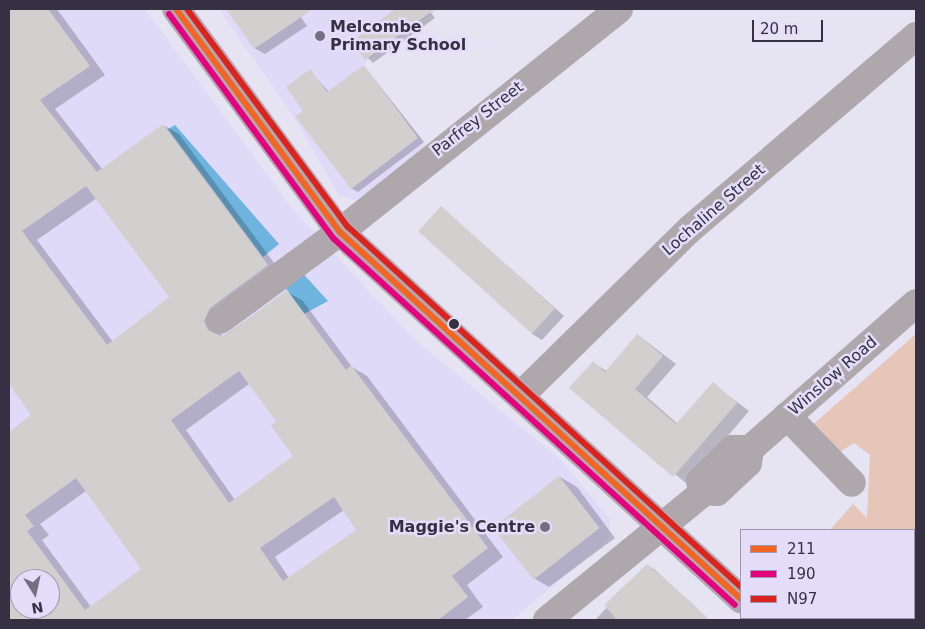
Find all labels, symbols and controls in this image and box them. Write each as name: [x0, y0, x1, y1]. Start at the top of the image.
scale bar: [755, 10, 826, 42]
place label: Melcombe Primary School: [330, 17, 466, 55]
text: 20 m: [760, 20, 798, 38]
marker: Melcombe Primary School: [314, 30, 326, 42]
street label: Parfrey Street: [429, 78, 527, 160]
street label: Lochaline Street: [659, 160, 769, 260]
unlabelled marker: [449, 319, 459, 329]
street label: Winslow Road: [785, 332, 881, 420]
place label: Maggie's Centre: [389, 517, 535, 537]
marker: Maggie's Centre: [539, 521, 551, 533]
legend: [740, 529, 915, 619]
text: 211: [787, 540, 816, 558]
text: 190: [787, 565, 816, 583]
north arrow: [10, 569, 60, 619]
text: N97: [787, 590, 817, 608]
text: N: [30, 599, 45, 617]

